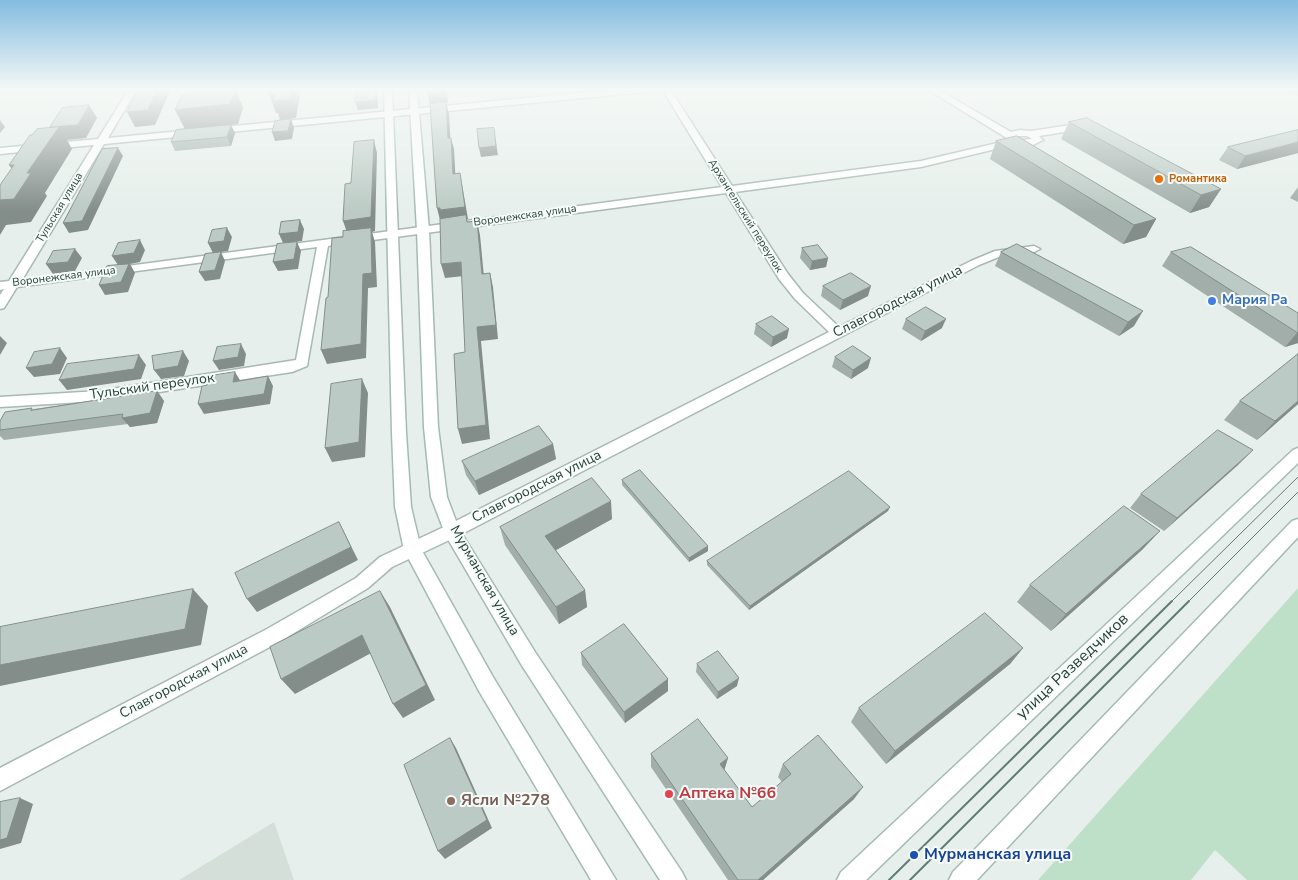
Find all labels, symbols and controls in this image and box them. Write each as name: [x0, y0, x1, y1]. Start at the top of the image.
street label: Архангельский переулок: [705, 157, 785, 275]
street label: Тульская улица: [34, 170, 86, 246]
place label: Романтика: [1169, 172, 1227, 186]
marker: Романтика: [1153, 173, 1165, 185]
street label: Воронежская улица: [473, 202, 577, 230]
street label: Славгородская улица: [831, 262, 965, 342]
street label: Воронежская улица: [12, 264, 116, 290]
place label: Мария Ра: [1222, 293, 1287, 309]
marker: Мария Ра: [1206, 295, 1218, 307]
street label: Тульский переулок: [89, 370, 215, 404]
street label: Славгородская улица: [470, 447, 604, 527]
street label: Мурманская улица: [446, 523, 522, 639]
street label: улица Разведчиков: [1013, 610, 1133, 724]
street label: Славгородская улица: [117, 641, 251, 723]
place label: Аптека №66: [679, 784, 776, 804]
marker: Аптека №66: [663, 788, 675, 800]
place label: Ясли №278: [461, 791, 550, 811]
marker: Ясли №278: [445, 795, 457, 807]
place label: Мурманская улица: [924, 845, 1071, 865]
marker: Мурманская улица: [908, 849, 920, 861]

